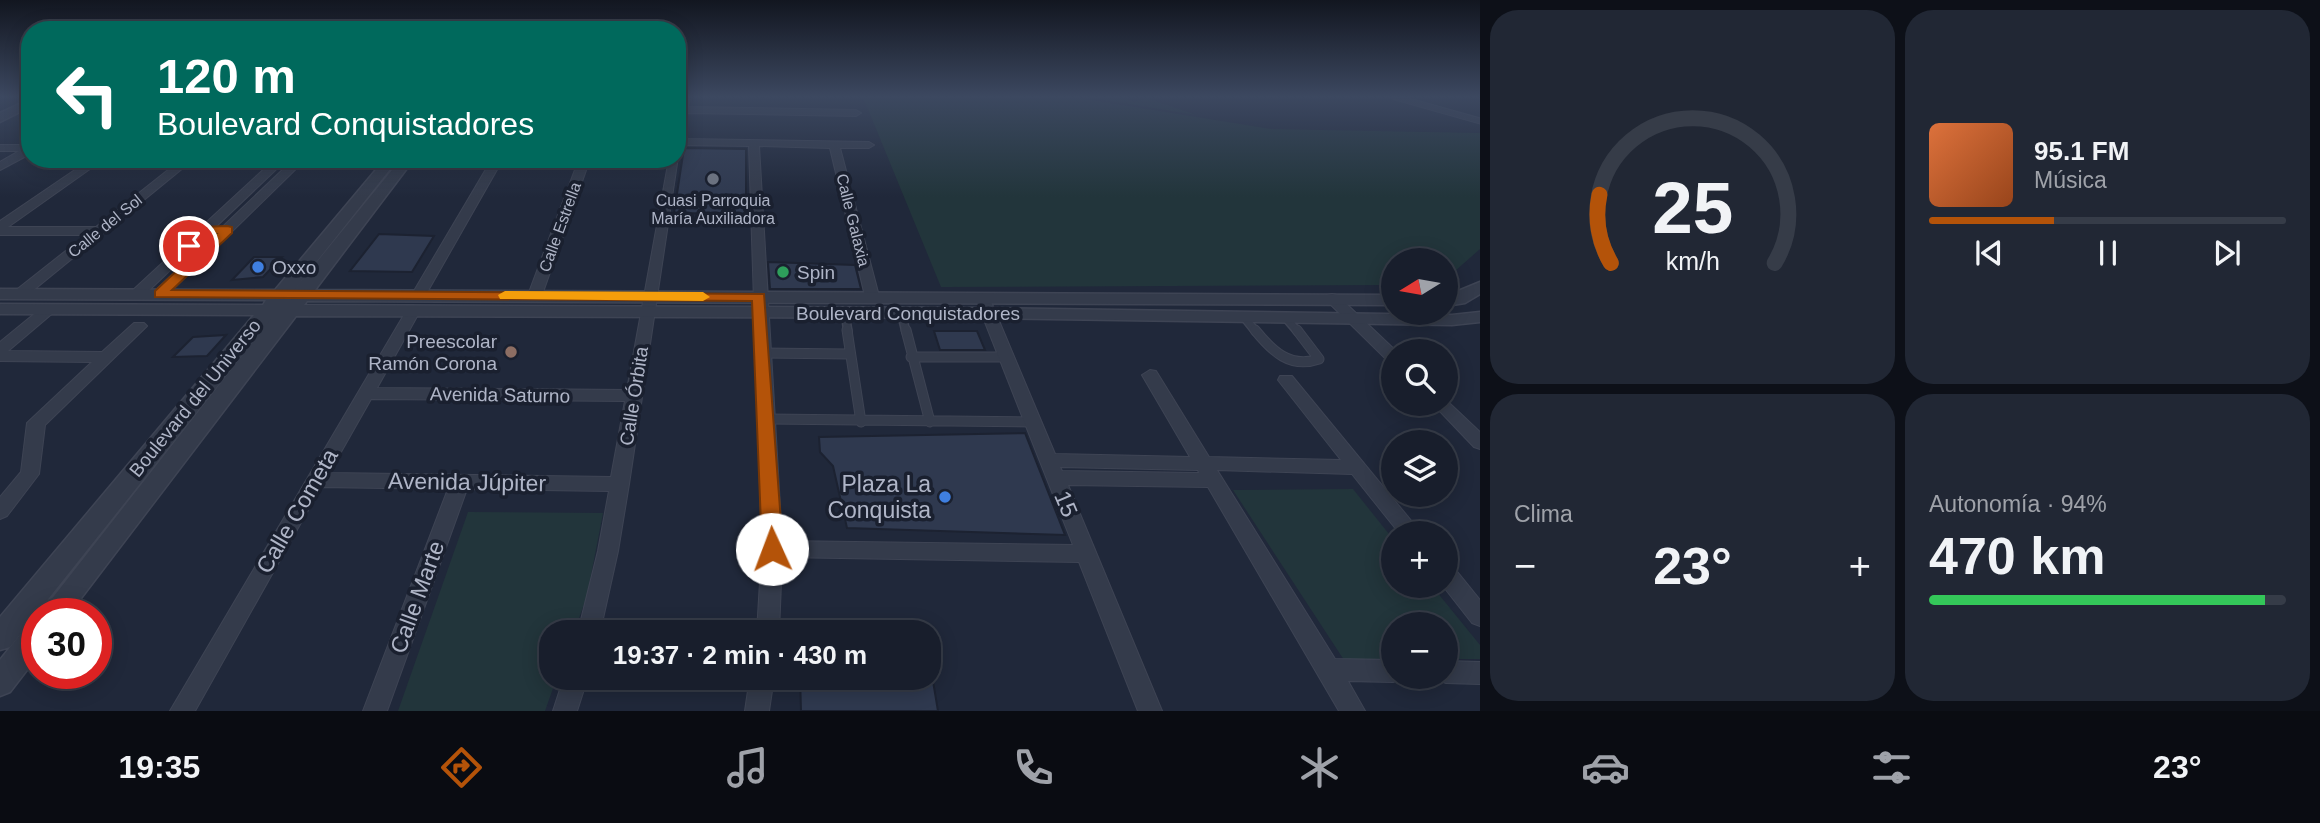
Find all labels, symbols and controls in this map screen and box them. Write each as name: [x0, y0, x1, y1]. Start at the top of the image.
icon: left: [42, 49, 133, 140]
text: 120 m: [157, 49, 296, 103]
text: Boulevard Conquistadores: [157, 106, 534, 142]
text: 95.1 FM: [2034, 136, 2129, 166]
text: Música: [2034, 167, 2107, 193]
text: 25: [1652, 168, 1733, 249]
marker: Cuasi Parroquia María Auxiliadora: [705, 171, 721, 187]
street label: Calle Galaxia: [833, 172, 873, 268]
street label: Calle Estrella: [536, 180, 584, 274]
street label: Calle del Sol: [65, 191, 145, 261]
place label: Cuasi Parroquia María Auxiliadora: [651, 192, 775, 227]
pin: [159, 216, 219, 276]
icon: arrive: [170, 227, 208, 265]
icon: previous: [1970, 234, 2008, 272]
icon: pause: [2089, 234, 2127, 272]
icon: next: [2208, 234, 2246, 272]
text: km/h: [1665, 247, 1720, 275]
north arrow: [1381, 248, 1458, 326]
map controls: [1381, 248, 1458, 689]
place label: Oxxo: [272, 257, 316, 278]
marker: Oxxo: [250, 259, 266, 275]
place label: Spin: [797, 262, 835, 283]
marker: Spin: [775, 264, 791, 280]
street label: Boulevard Conquistadores: [796, 303, 1020, 324]
street label: Boulevard del Universo: [125, 315, 265, 481]
place label: Preescolar Ramón Corona: [368, 331, 498, 374]
button: search: [1381, 339, 1458, 416]
marker: Preescolar Ramón Corona: [503, 344, 519, 360]
street label: Calle Órbita: [616, 344, 652, 447]
street label: Avenida Saturno: [430, 383, 570, 407]
button: layers: [1381, 430, 1458, 507]
street label: Calle Cometa: [251, 444, 343, 578]
street label: Avenida Júpiter: [388, 468, 547, 496]
place label: Plaza La Conquista: [827, 471, 931, 523]
street label: 15: [1049, 487, 1083, 521]
marker: Plaza La Conquista: [937, 489, 953, 505]
text: Autonomía · 94%: [1929, 491, 2107, 517]
text: Clima: [1514, 501, 1573, 527]
position arrow: [735, 512, 809, 586]
button: +: [1381, 521, 1458, 598]
text: 470 km: [1929, 527, 2105, 585]
street label: Calle Marte: [385, 537, 449, 657]
text: 23°: [1653, 537, 1732, 595]
text: −: [1514, 545, 1536, 587]
text: +: [1849, 545, 1871, 587]
speed limit sign: 30: [21, 598, 112, 689]
button: −: [1381, 612, 1458, 689]
text: 19:37 · 2 min · 430 m: [613, 640, 867, 670]
icon: directions: [437, 743, 486, 792]
icon: music: [723, 743, 772, 792]
icon: phone: [1009, 743, 1058, 792]
icon: climate: [1295, 743, 1344, 792]
icon: car: [1581, 743, 1630, 792]
icon: filters: [1867, 743, 1916, 792]
text: 19:35: [118, 749, 200, 785]
text: 23°: [2153, 749, 2202, 785]

